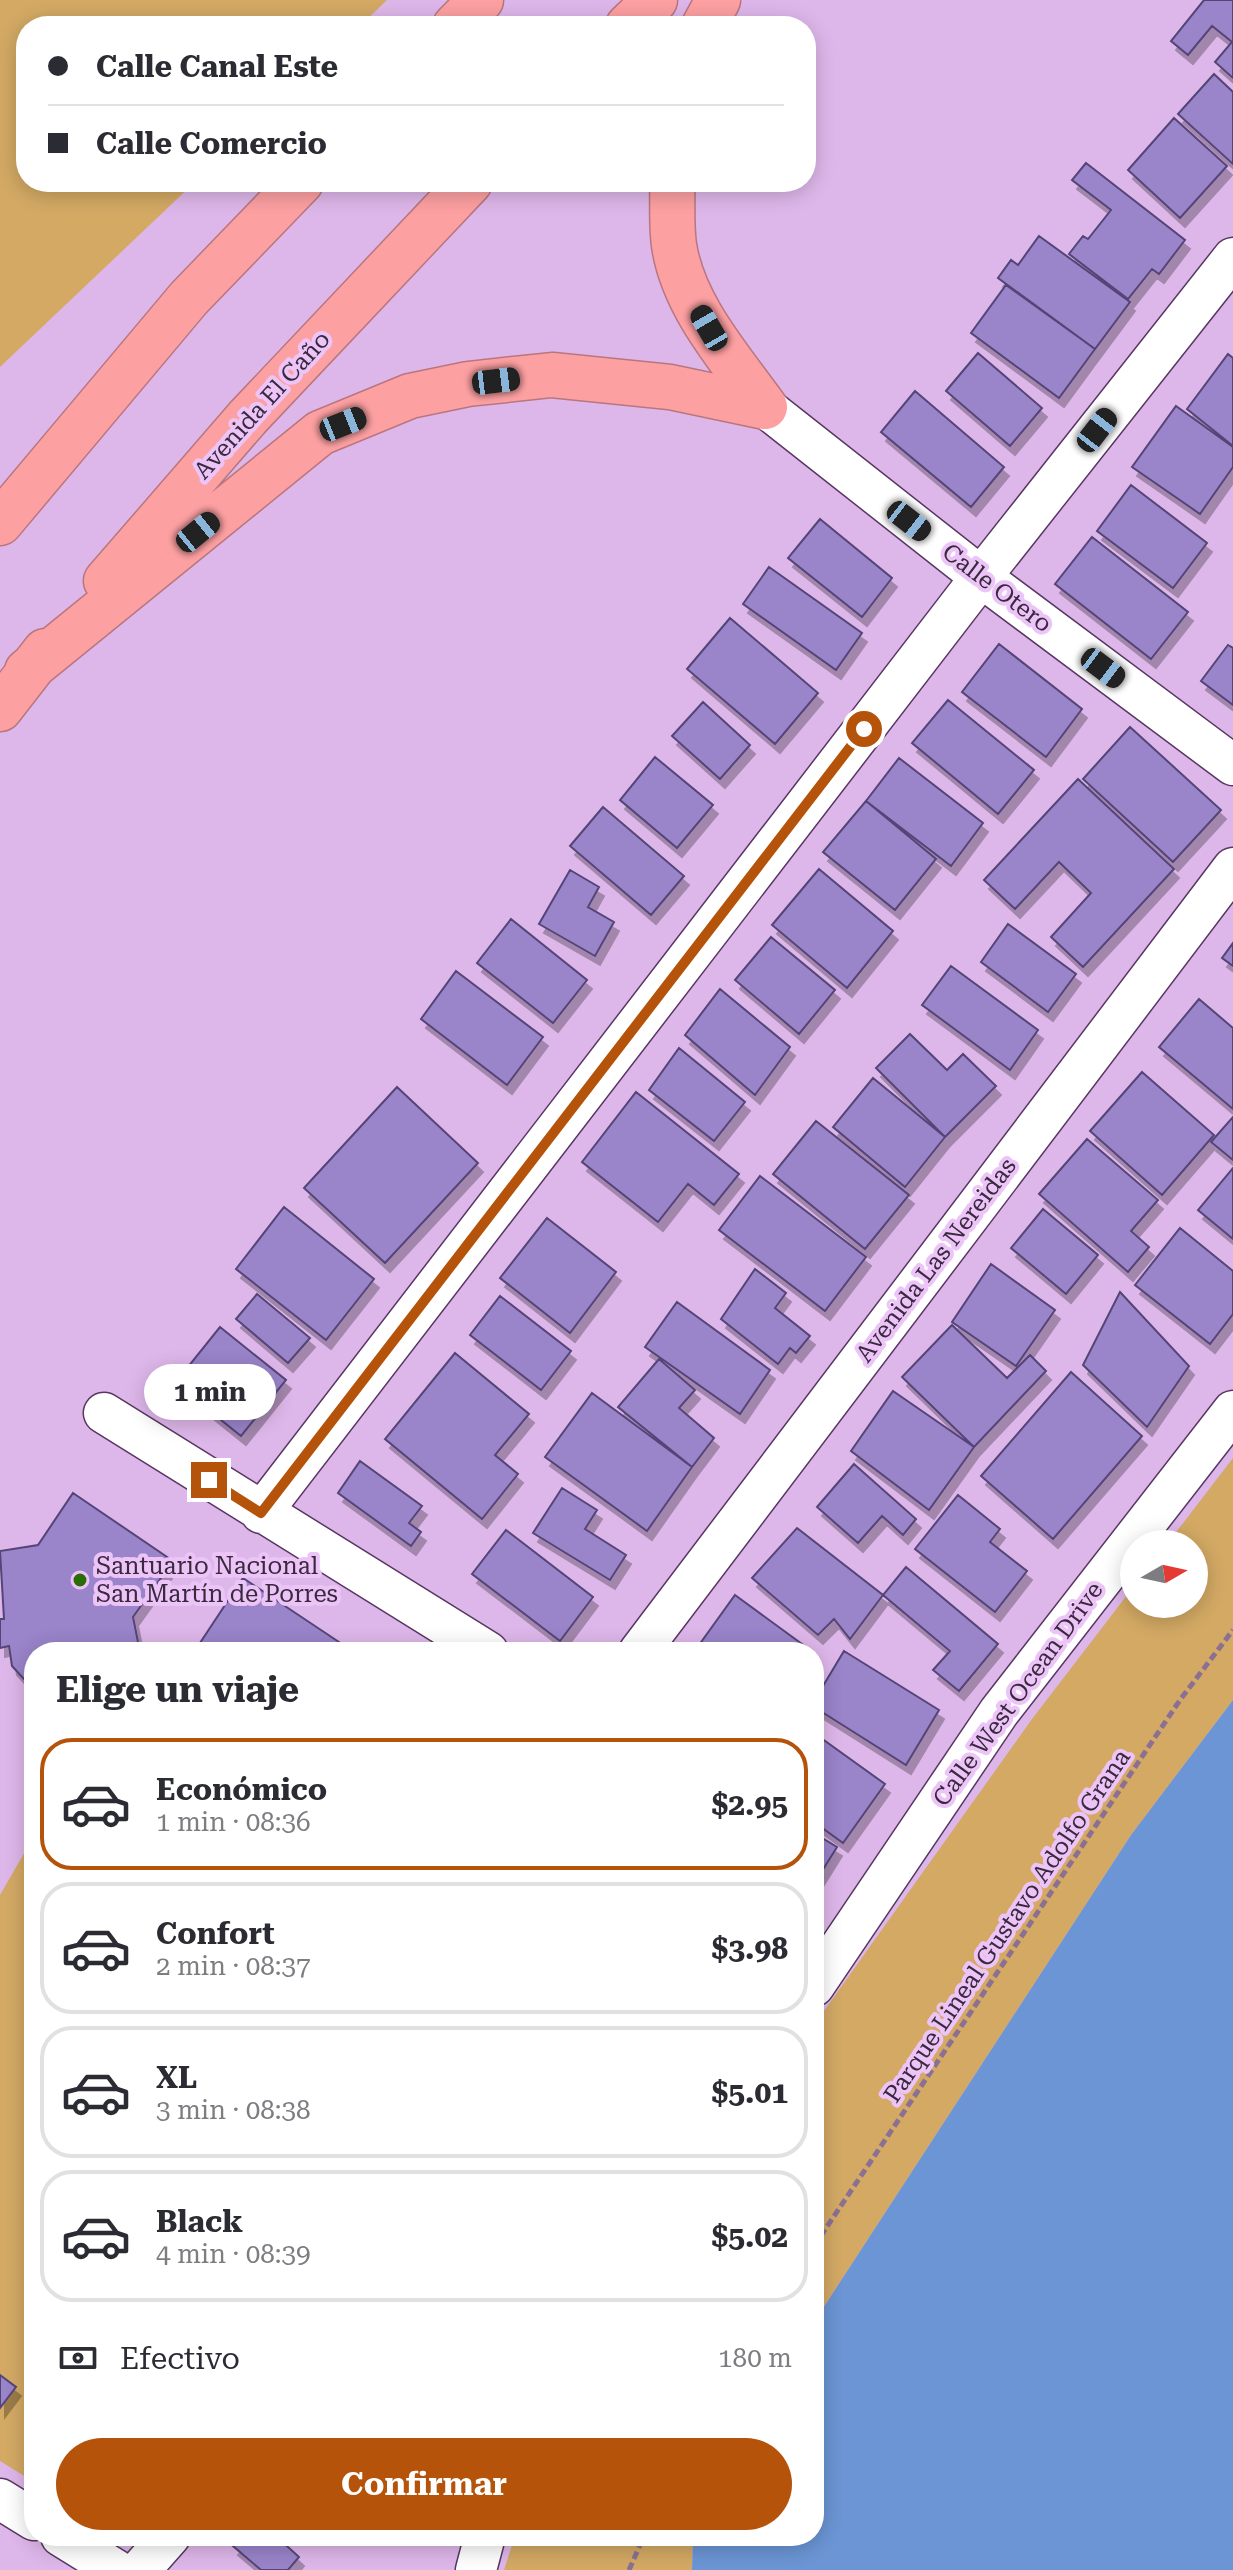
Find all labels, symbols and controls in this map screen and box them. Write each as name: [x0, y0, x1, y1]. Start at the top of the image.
text: Calle Canal Este: [96, 49, 338, 84]
text: Calle Comercio: [96, 126, 327, 161]
car: [687, 301, 731, 355]
street label: Avenida El Caño: [188, 325, 336, 485]
car: [471, 366, 521, 396]
car: [316, 404, 370, 444]
car: [1073, 404, 1121, 456]
car: [883, 497, 935, 545]
car: [172, 508, 224, 556]
street label: Calle Otero: [937, 538, 1057, 638]
car: [1077, 644, 1129, 692]
route start: [846, 711, 882, 747]
street label: Avenida Las Nereidas: [850, 1152, 1022, 1368]
callout: 1 min: [143, 1364, 275, 1420]
text: 1 min: [174, 1377, 246, 1407]
route end: [191, 1462, 227, 1498]
north arrow: [1120, 1530, 1208, 1618]
map controls: [1120, 1530, 1208, 1618]
place label: Santuario Nacional San Martín de Porres: [96, 1552, 338, 1608]
marker: Santuario Nacional San Martín de Porres: [71, 1571, 89, 1589]
street label: Calle West Ocean Drive: [927, 1577, 1109, 1811]
text: Elige un viaje: [56, 1669, 299, 1711]
street label: Parque Lineal Gustavo Adolfo Grana: [878, 1744, 1136, 2108]
icon: car: [60, 1768, 132, 1840]
text: Económico: [156, 1772, 327, 1807]
text: $2.95: [711, 1787, 788, 1822]
text: 1 min · 08:36: [156, 1807, 311, 1837]
icon: car: [60, 1912, 132, 1984]
text: Confort: [156, 1916, 275, 1951]
text: $3.98: [711, 1931, 788, 1966]
text: 2 min · 08:37: [156, 1951, 311, 1981]
icon: car: [60, 2056, 132, 2128]
text: XL: [156, 2060, 197, 2095]
text: $5.01: [711, 2075, 788, 2110]
text: 3 min · 08:38: [156, 2095, 311, 2125]
icon: car: [60, 2200, 132, 2272]
text: Black: [156, 2204, 243, 2239]
text: $5.02: [711, 2219, 788, 2254]
text: 4 min · 08:39: [156, 2239, 311, 2269]
icon: cash: [56, 2336, 100, 2380]
text: Efectivo: [120, 2341, 240, 2376]
text: 180 m: [718, 2343, 792, 2373]
button: Confirmar: [56, 2438, 792, 2530]

